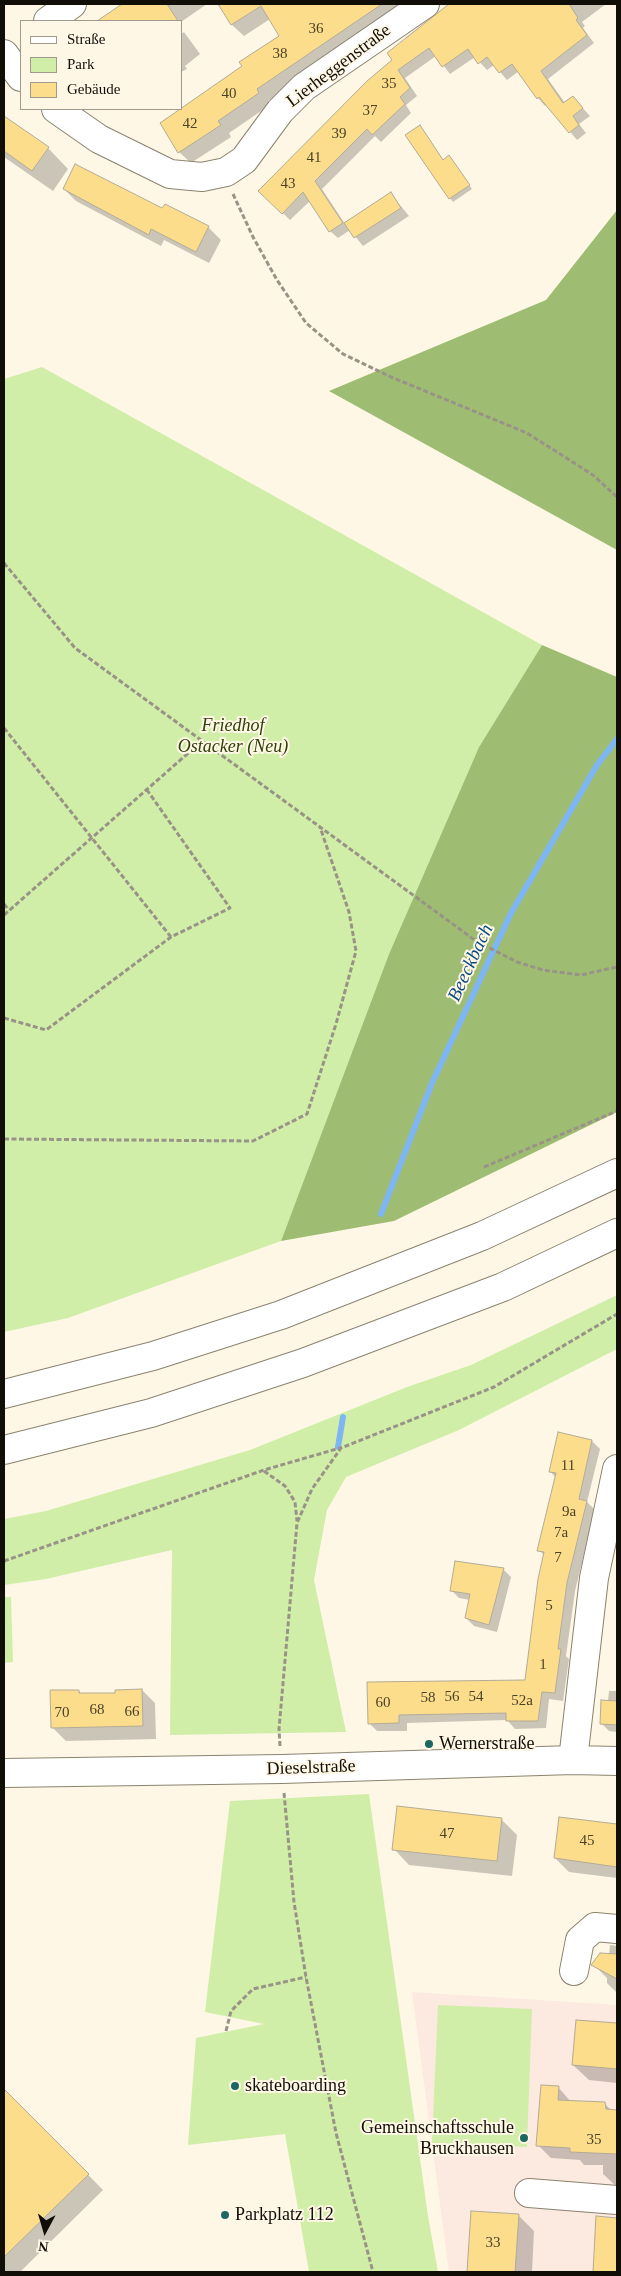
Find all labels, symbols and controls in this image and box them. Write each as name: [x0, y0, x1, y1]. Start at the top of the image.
legend: [20, 20, 182, 110]
street label: Lierheggenstraße: [283, 20, 395, 112]
house number: 36: [308, 20, 324, 38]
text: Straße: [67, 31, 105, 47]
house number: 38: [272, 45, 288, 63]
text: Park: [67, 56, 95, 72]
house number: 35: [382, 75, 396, 93]
text: Gebäude: [67, 81, 120, 97]
house number: 40: [222, 85, 236, 103]
house number: 37: [362, 102, 378, 120]
house number: 42: [182, 115, 198, 133]
house number: 39: [332, 125, 346, 143]
house number: 41: [306, 149, 322, 167]
house number: 43: [280, 175, 296, 193]
park label: Friedhof Ostacker (Neu): [178, 715, 288, 758]
water label: Beeckbach: [443, 921, 499, 1005]
house number: 11: [561, 1457, 575, 1475]
house number: 9a: [562, 1503, 576, 1521]
house number: 7a: [554, 1524, 568, 1542]
house number: 7: [554, 1549, 562, 1567]
house number: 5: [545, 1597, 553, 1615]
house number: 1: [539, 1656, 547, 1674]
house number: 56: [444, 1688, 460, 1706]
house number: 54: [468, 1688, 484, 1706]
house number: 58: [420, 1689, 436, 1707]
house number: 52a: [511, 1692, 533, 1710]
house number: 60: [376, 1694, 390, 1712]
house number: 68: [90, 1701, 104, 1719]
house number: 66: [124, 1703, 140, 1721]
house number: 70: [54, 1704, 70, 1722]
place label: Wernerstraße: [439, 1733, 534, 1755]
marker: Wernerstraße: [423, 1738, 435, 1750]
street label: Dieselstraße: [266, 1756, 356, 1780]
house number: 47: [440, 1825, 454, 1843]
house number: 45: [580, 1832, 594, 1850]
place label: skateboarding: [245, 2075, 346, 2097]
marker: skateboarding: [229, 2080, 241, 2092]
place label: Gemeinschaftsschule Bruckhausen: [361, 2117, 514, 2160]
house number: 35: [586, 2131, 602, 2149]
marker: Gemeinschaftsschule Bruckhausen: [518, 2132, 530, 2144]
place label: Parkplatz 112: [235, 2204, 334, 2226]
north arrow: [20, 2206, 70, 2256]
marker: Parkplatz 112: [219, 2209, 231, 2221]
house number: 33: [486, 2234, 500, 2252]
text: N: [38, 2238, 49, 2254]

